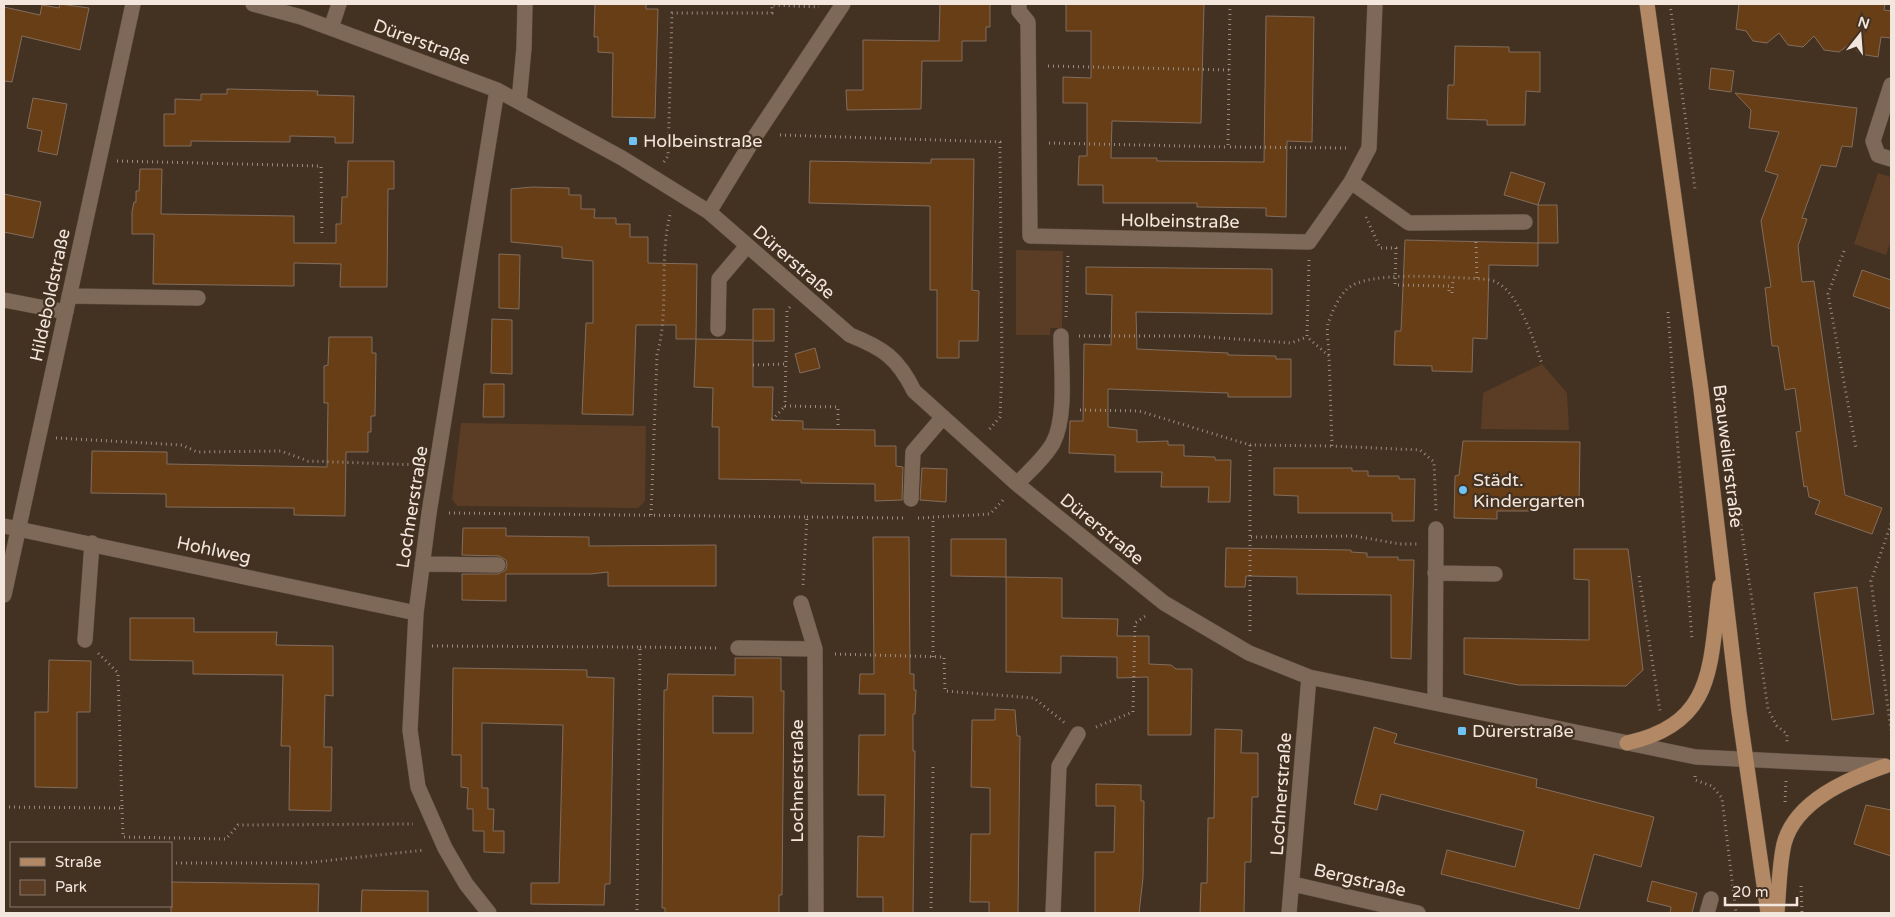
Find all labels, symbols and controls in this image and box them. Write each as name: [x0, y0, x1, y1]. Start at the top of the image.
north arrow: [1835, 10, 1885, 60]
text: N: [1856, 13, 1872, 33]
street label: Dürerstraße: [370, 14, 474, 70]
place label: Holbeinstraße: [643, 130, 762, 152]
marker: Holbeinstraße: [627, 135, 639, 147]
street label: Holbeinstraße: [1120, 209, 1240, 233]
street label: Dürerstraße: [748, 220, 840, 304]
street label: Hildeboldstraße: [25, 226, 75, 364]
street label: Brauweilerstraße: [1708, 383, 1748, 529]
street label: Lochnerstraße: [391, 444, 433, 570]
place label: Städt. Kindergarten: [1473, 469, 1585, 512]
marker: Städt. Kindergarten: [1457, 484, 1469, 496]
street label: Dürerstraße: [1056, 488, 1148, 570]
street label: Hohlweg: [175, 531, 253, 569]
street label: Lochnerstraße: [786, 719, 808, 843]
place label: Dürerstraße: [1472, 720, 1574, 742]
marker: Dürerstraße: [1456, 725, 1468, 737]
street label: Lochnerstraße: [1266, 732, 1296, 856]
legend: [10, 842, 172, 907]
text: Straße: [55, 853, 101, 871]
street label: Bergstraße: [1312, 859, 1408, 901]
scale bar: [1725, 874, 1798, 906]
text: Park: [55, 878, 87, 896]
text: 20 m: [1732, 883, 1769, 901]

